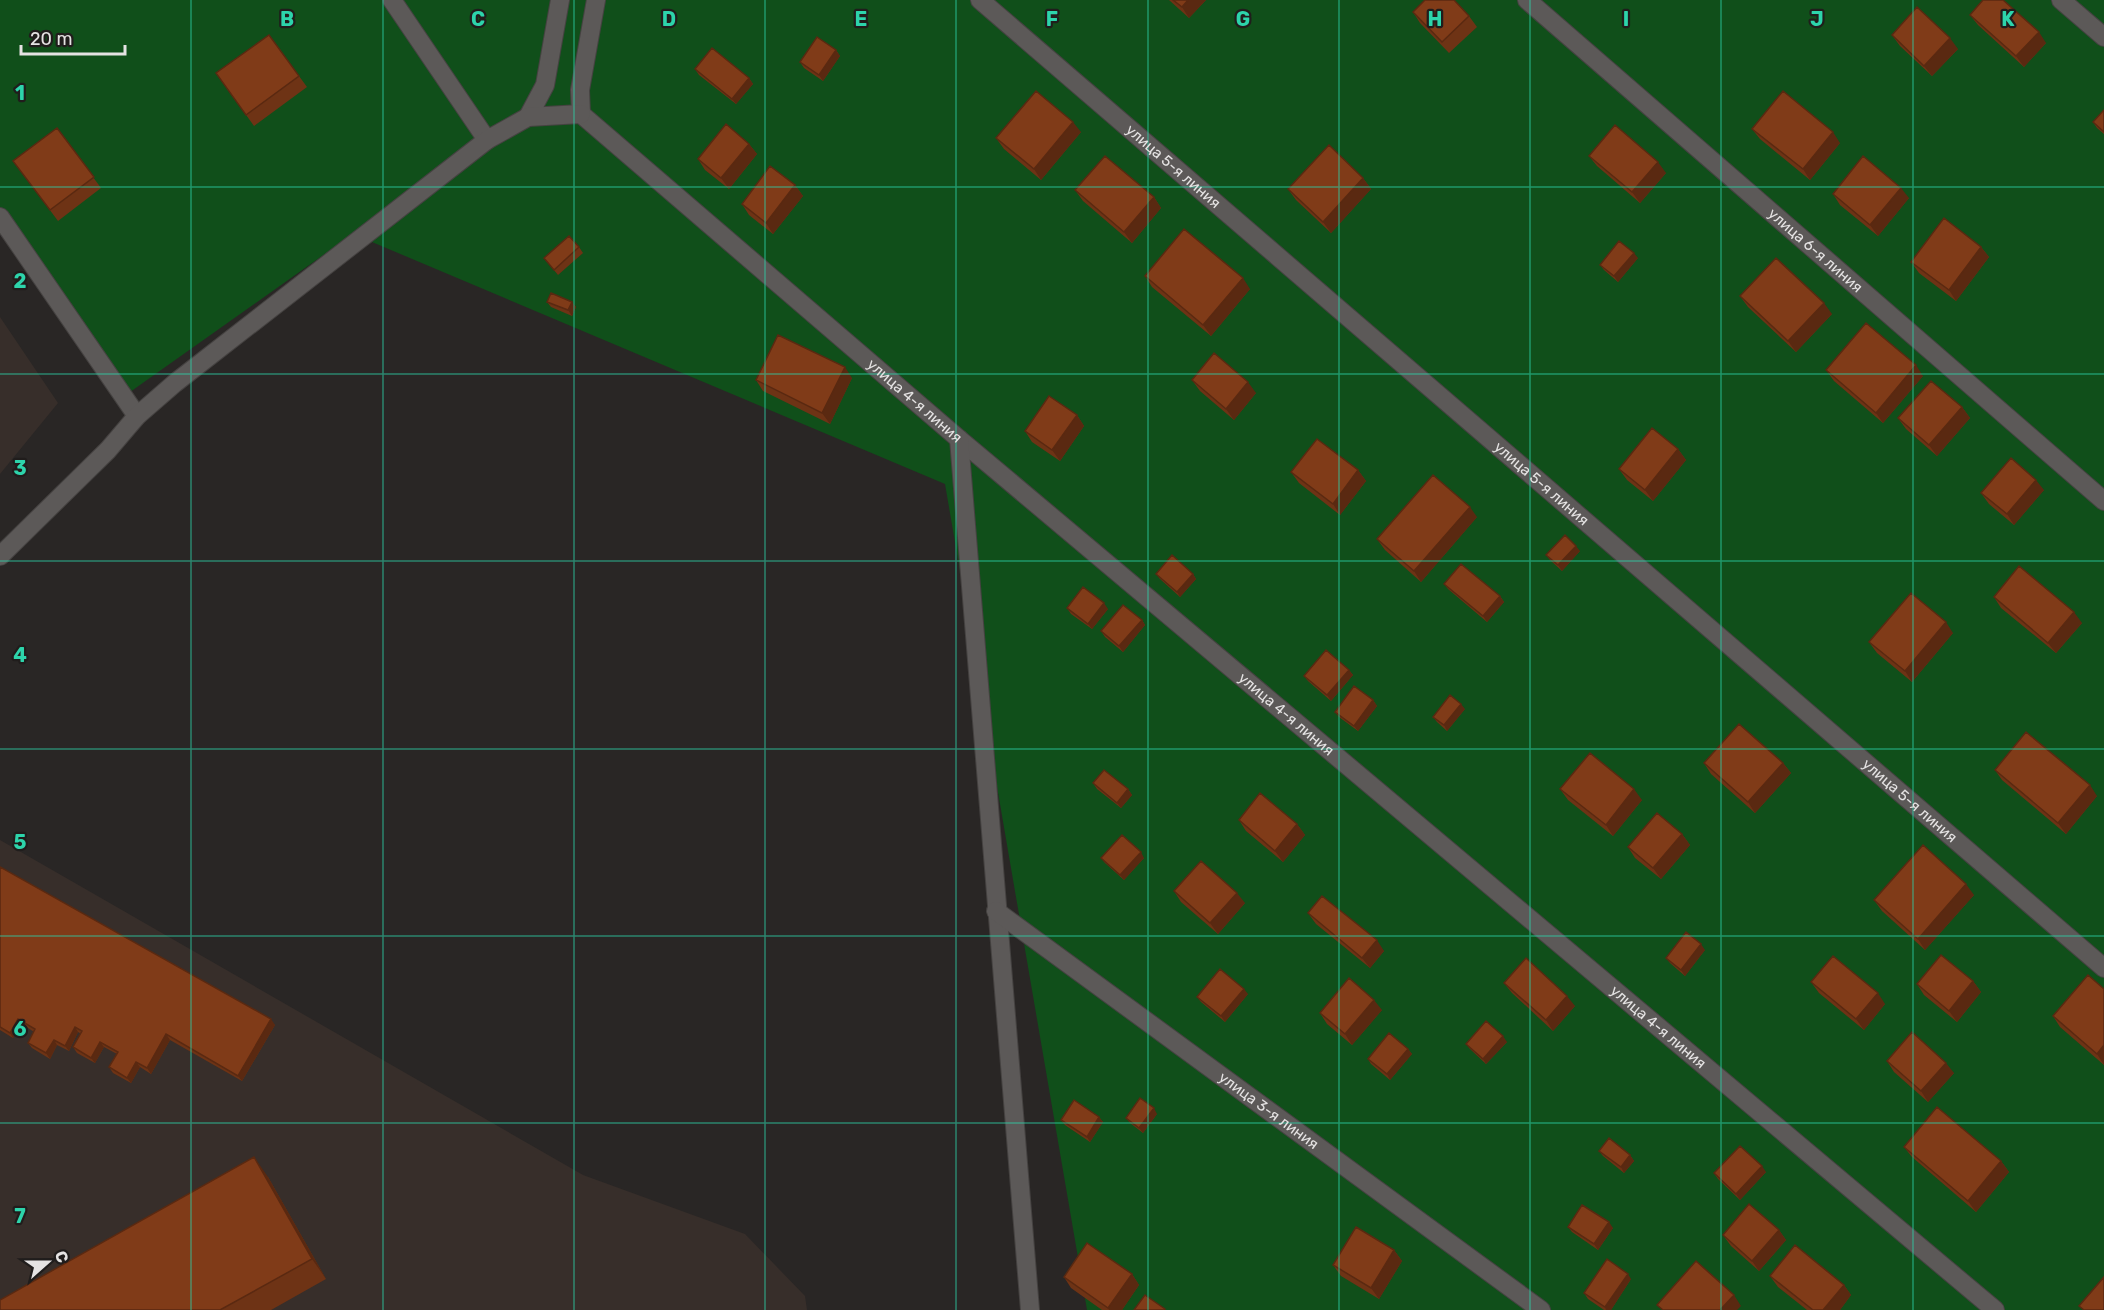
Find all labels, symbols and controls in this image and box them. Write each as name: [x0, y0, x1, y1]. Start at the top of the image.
text: B: [280, 7, 294, 31]
text: C: [471, 7, 485, 31]
text: D: [662, 7, 676, 31]
text: E: [855, 7, 867, 31]
text: F: [1046, 7, 1058, 31]
text: G: [1236, 7, 1250, 31]
text: H: [1428, 7, 1442, 31]
text: I: [1623, 7, 1629, 31]
text: J: [1810, 7, 1824, 31]
text: K: [2001, 7, 2015, 31]
scale bar: [21, 18, 124, 56]
text: 20 m: [30, 28, 72, 50]
text: 1: [15, 81, 25, 105]
street label: улица 5-я линия: [1122, 121, 1224, 212]
street label: улица 6-я линия: [1764, 205, 1866, 296]
text: 2: [14, 269, 27, 293]
street label: улица 4-я линия: [863, 355, 966, 447]
street label: улица 5-я линия: [1490, 438, 1593, 529]
text: 3: [13, 456, 27, 480]
text: 4: [13, 643, 27, 667]
street label: улица 4-я линия: [1235, 669, 1338, 759]
street label: улица 5-я линия: [1859, 755, 1961, 846]
text: 5: [14, 830, 27, 854]
street label: улица 4-я линия: [1607, 981, 1710, 1072]
text: 6: [13, 1017, 27, 1041]
street label: улица 3-я линия: [1215, 1068, 1322, 1153]
text: 7: [14, 1204, 26, 1228]
north arrow: [18, 1232, 78, 1292]
text: С: [51, 1248, 72, 1265]

